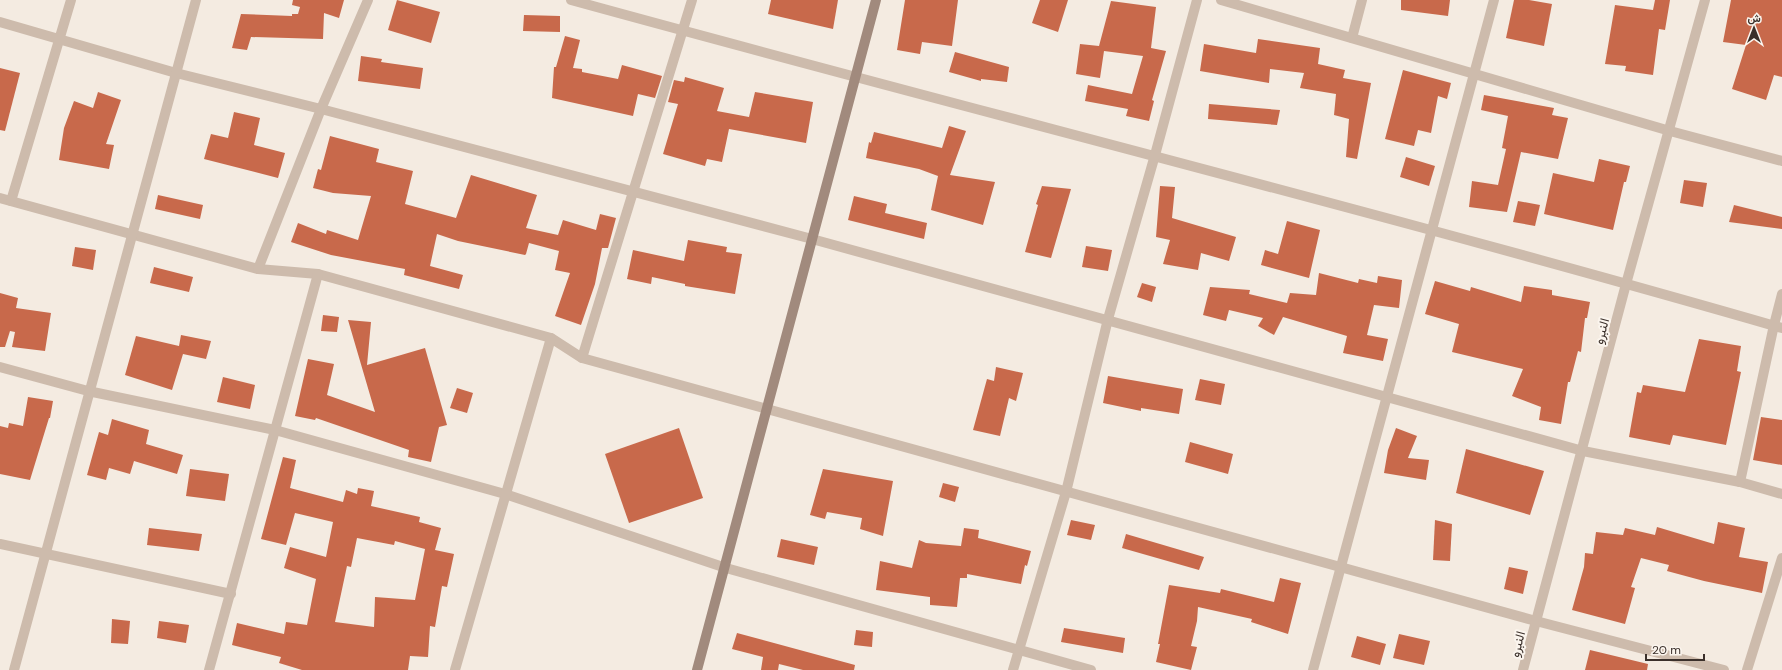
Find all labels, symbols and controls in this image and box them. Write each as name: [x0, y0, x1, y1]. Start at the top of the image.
north arrow: [1734, 8, 1774, 48]
text: ش: [1747, 11, 1761, 25]
street label: النبرو: [1590, 316, 1613, 346]
street label: النبرو: [1506, 629, 1529, 659]
scale bar: [1646, 636, 1704, 662]
text: 20 m: [1652, 642, 1681, 658]

